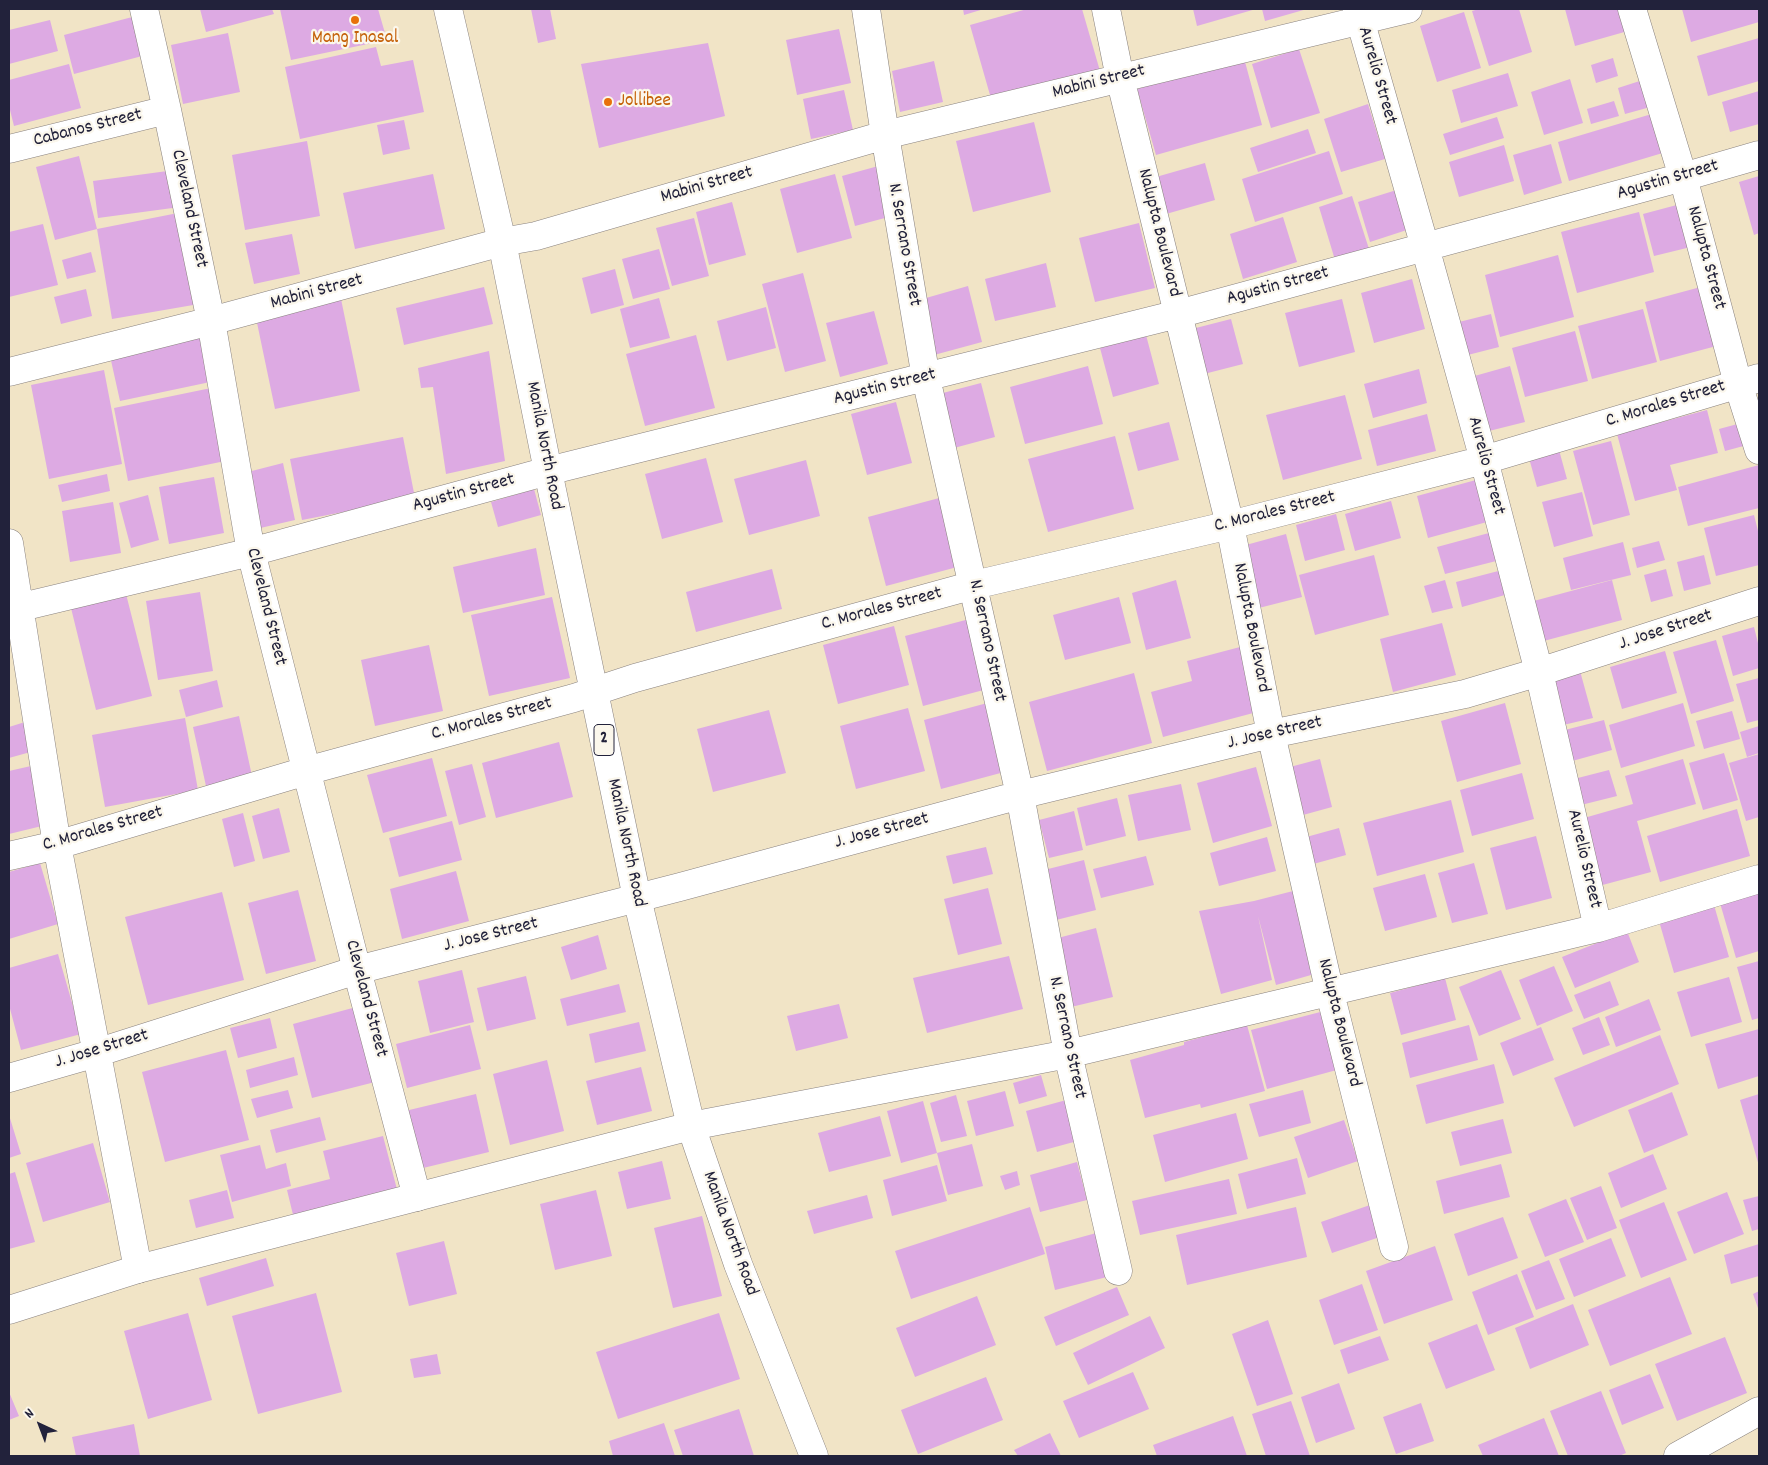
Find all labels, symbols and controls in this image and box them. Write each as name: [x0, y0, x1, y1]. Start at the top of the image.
marker: Mang Inasal: [349, 14, 361, 26]
street label: Aurelio Street: [1351, 24, 1401, 128]
place label: Mang Inasal: [312, 28, 398, 50]
street label: Mabini Street: [1050, 61, 1148, 105]
place label: Jollibee: [618, 91, 671, 113]
marker: Jollibee: [602, 96, 614, 108]
street label: Cabanos Street: [31, 104, 145, 154]
street label: Cleveland Street: [164, 148, 212, 270]
street label: Agustin Street: [1615, 156, 1721, 206]
street label: Mabini Street: [658, 162, 756, 210]
street label: Nalupta Boulevard: [1131, 167, 1185, 299]
street label: N. Serrano Street: [881, 182, 925, 308]
street label: Nalupta Street: [1680, 204, 1730, 312]
street label: Agustin Street: [1224, 262, 1332, 312]
street label: Mabini Street: [268, 270, 366, 316]
street label: Agustin Street: [831, 364, 939, 412]
street label: C. Morales Street: [1603, 376, 1729, 434]
street label: Manila North Road: [519, 380, 567, 512]
street label: Aurelio Street: [1461, 414, 1509, 518]
street label: Agustin Street: [410, 469, 518, 519]
street label: C. Morales Street: [1212, 487, 1338, 539]
street label: Cleveland Street: [239, 546, 291, 668]
street label: Nalupta Boulevard: [1226, 561, 1274, 695]
street label: N. Serrano Street: [962, 578, 1010, 704]
street label: C. Morales Street: [819, 583, 945, 637]
street label: J. Jose Street: [1617, 605, 1715, 657]
street label: C. Morales Street: [429, 693, 555, 747]
street label: J. Jose Street: [1225, 712, 1325, 756]
road number: 2: [594, 724, 614, 756]
street label: Manila North Road: [600, 777, 650, 909]
street label: C. Morales Street: [40, 802, 166, 858]
street label: Aurelio Street: [1561, 807, 1605, 911]
street label: J. Jose Street: [832, 808, 932, 856]
street label: J. Jose Street: [441, 913, 541, 959]
street label: Cleveland Street: [338, 938, 392, 1060]
street label: Nalupta Boulevard: [1311, 957, 1365, 1089]
street label: N. Serrano Street: [1042, 975, 1090, 1101]
street label: J. Jose Street: [52, 1025, 152, 1075]
street label: Manila North Road: [696, 1169, 762, 1299]
north arrow: [15, 1400, 65, 1450]
text: N: [20, 1404, 39, 1424]

